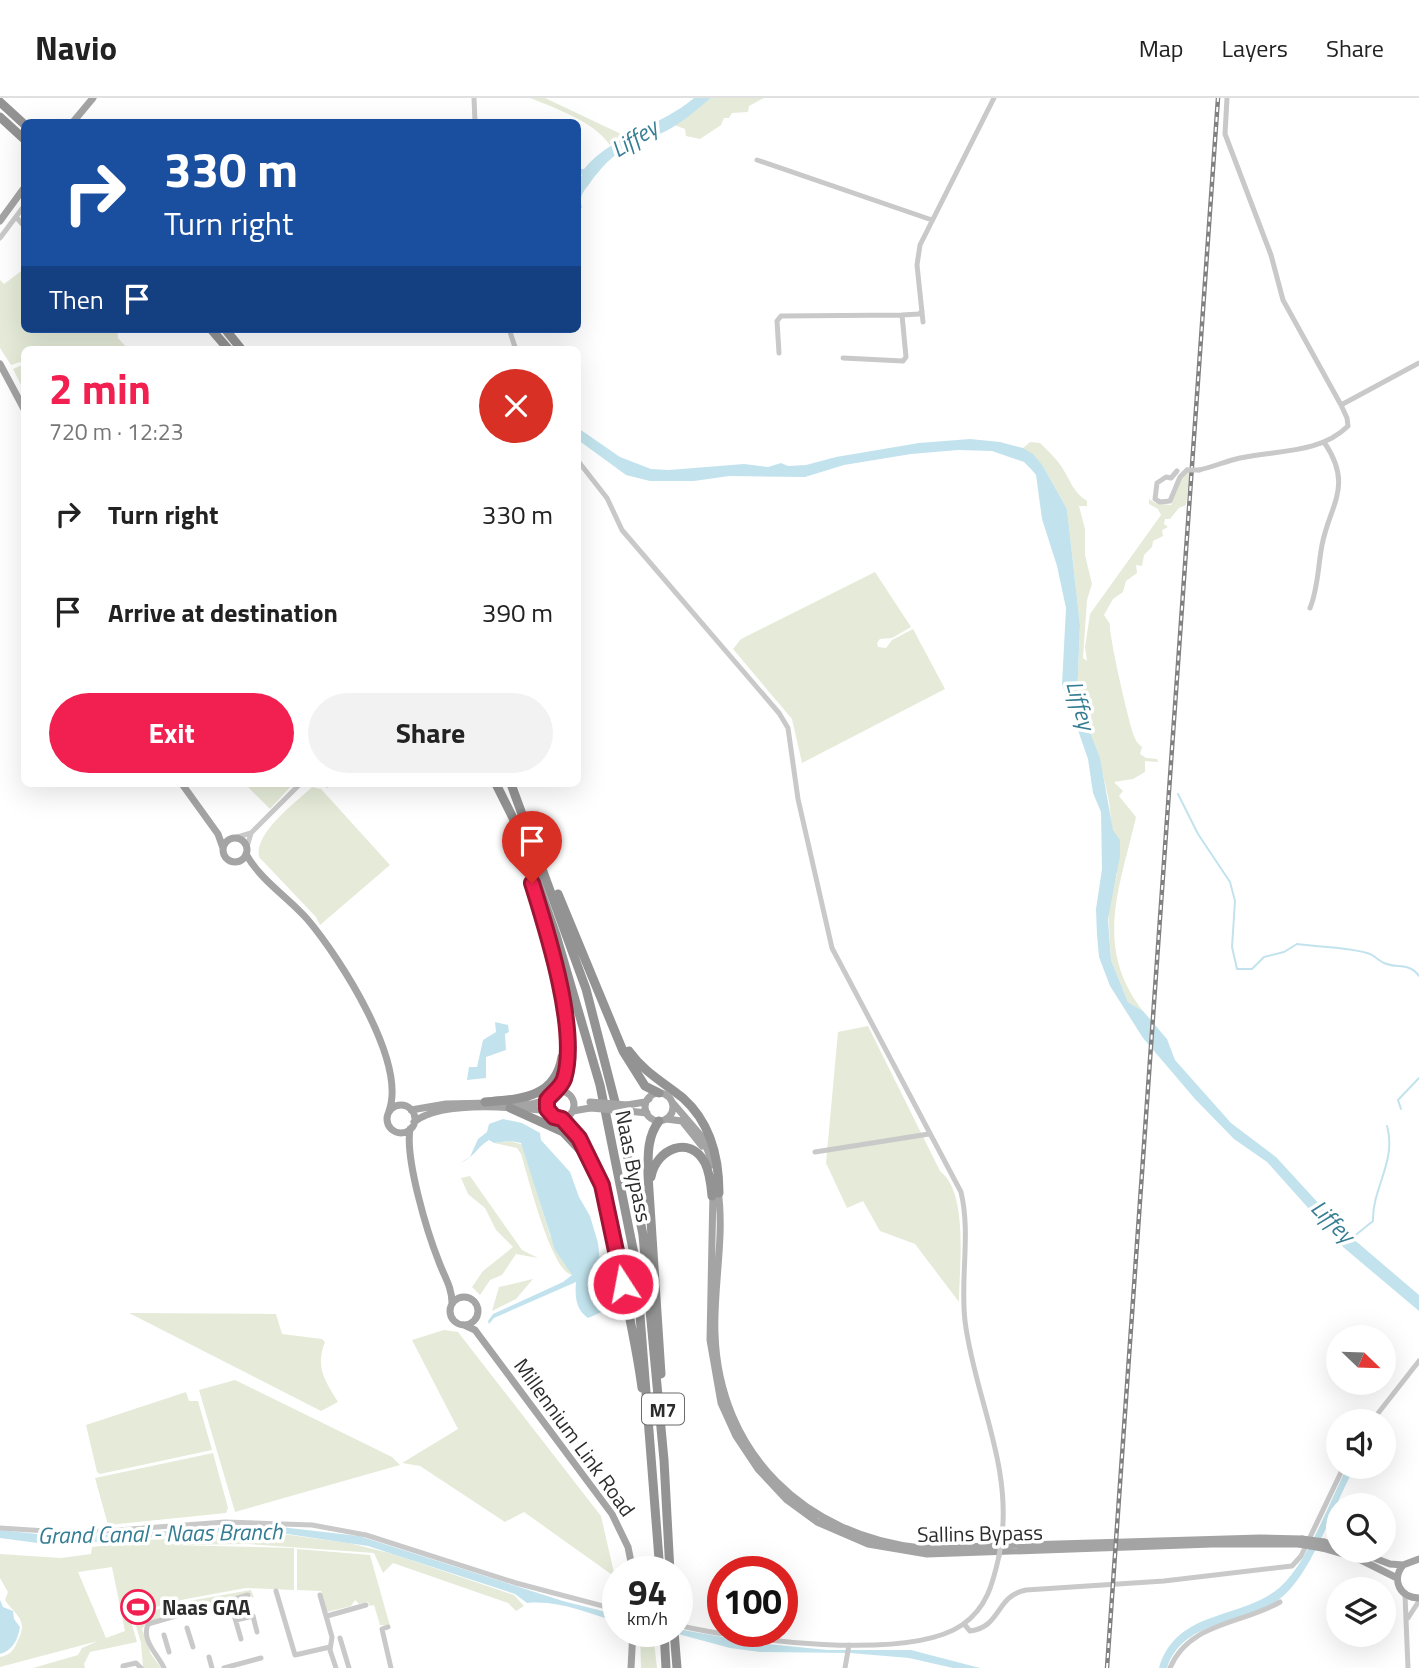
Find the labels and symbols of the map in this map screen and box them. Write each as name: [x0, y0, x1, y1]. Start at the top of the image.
water label: Liffey: [604, 109, 666, 166]
water label: Liffey: [1057, 676, 1105, 736]
pin: [502, 811, 562, 883]
street label: Naas Bypass: [607, 1107, 661, 1225]
water label: Liffey: [1303, 1191, 1365, 1253]
position arrow: [586, 1247, 660, 1321]
north arrow: [1326, 1325, 1396, 1395]
street label: Millennium Link Road: [506, 1351, 644, 1523]
road number: M7: [642, 1394, 684, 1424]
water label: Grand Canal - Naas Branch: [37, 1513, 283, 1553]
street label: Sallins Bypass: [917, 1516, 1043, 1550]
speed limit sign: 100: [707, 1556, 798, 1647]
sports icon: Naas GAA: [119, 1588, 157, 1626]
place label: Naas GAA: [162, 1591, 251, 1623]

